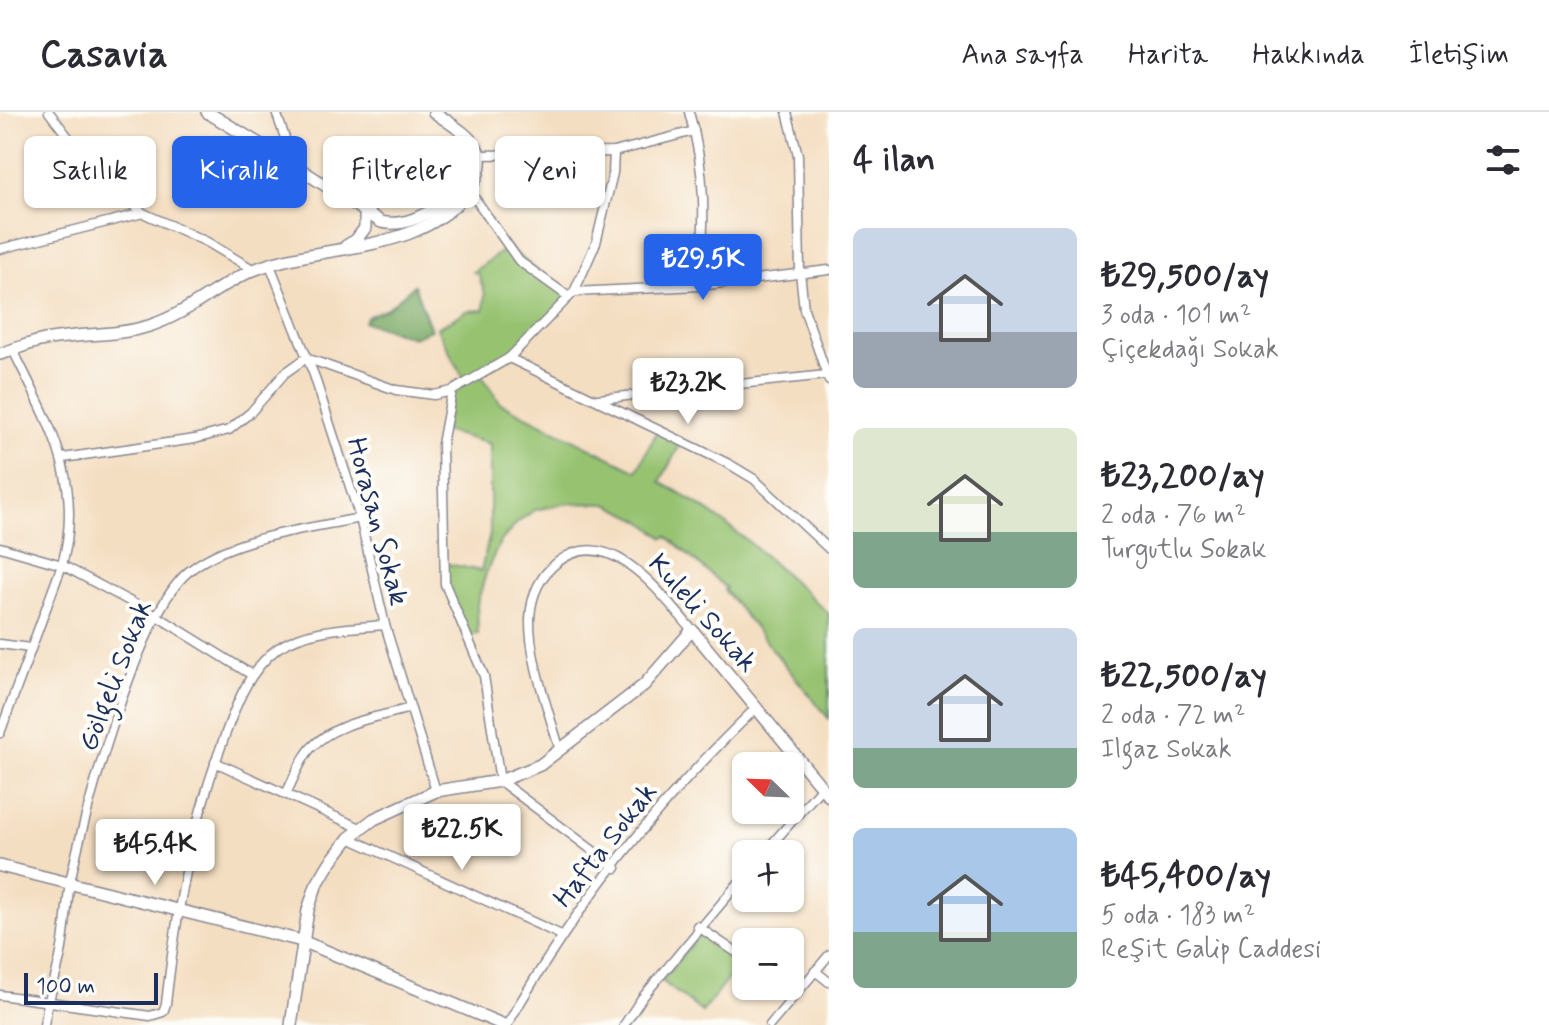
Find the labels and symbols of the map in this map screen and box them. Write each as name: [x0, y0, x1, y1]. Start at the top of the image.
pin: ₺29.5K: [638, 234, 768, 302]
pin: ₺23.2K: [623, 358, 753, 426]
street label: Horasan Sokak: [336, 434, 417, 610]
street label: Kuleli Sokak: [639, 547, 765, 681]
street label: Gölgeli Sokak: [71, 595, 165, 758]
north arrow: [732, 752, 804, 824]
street label: Hafta Sokak: [545, 775, 667, 916]
pin: ₺22.5K: [397, 804, 527, 872]
pin: ₺45.4K: [90, 819, 220, 887]
scale bar: [24, 969, 158, 1005]

